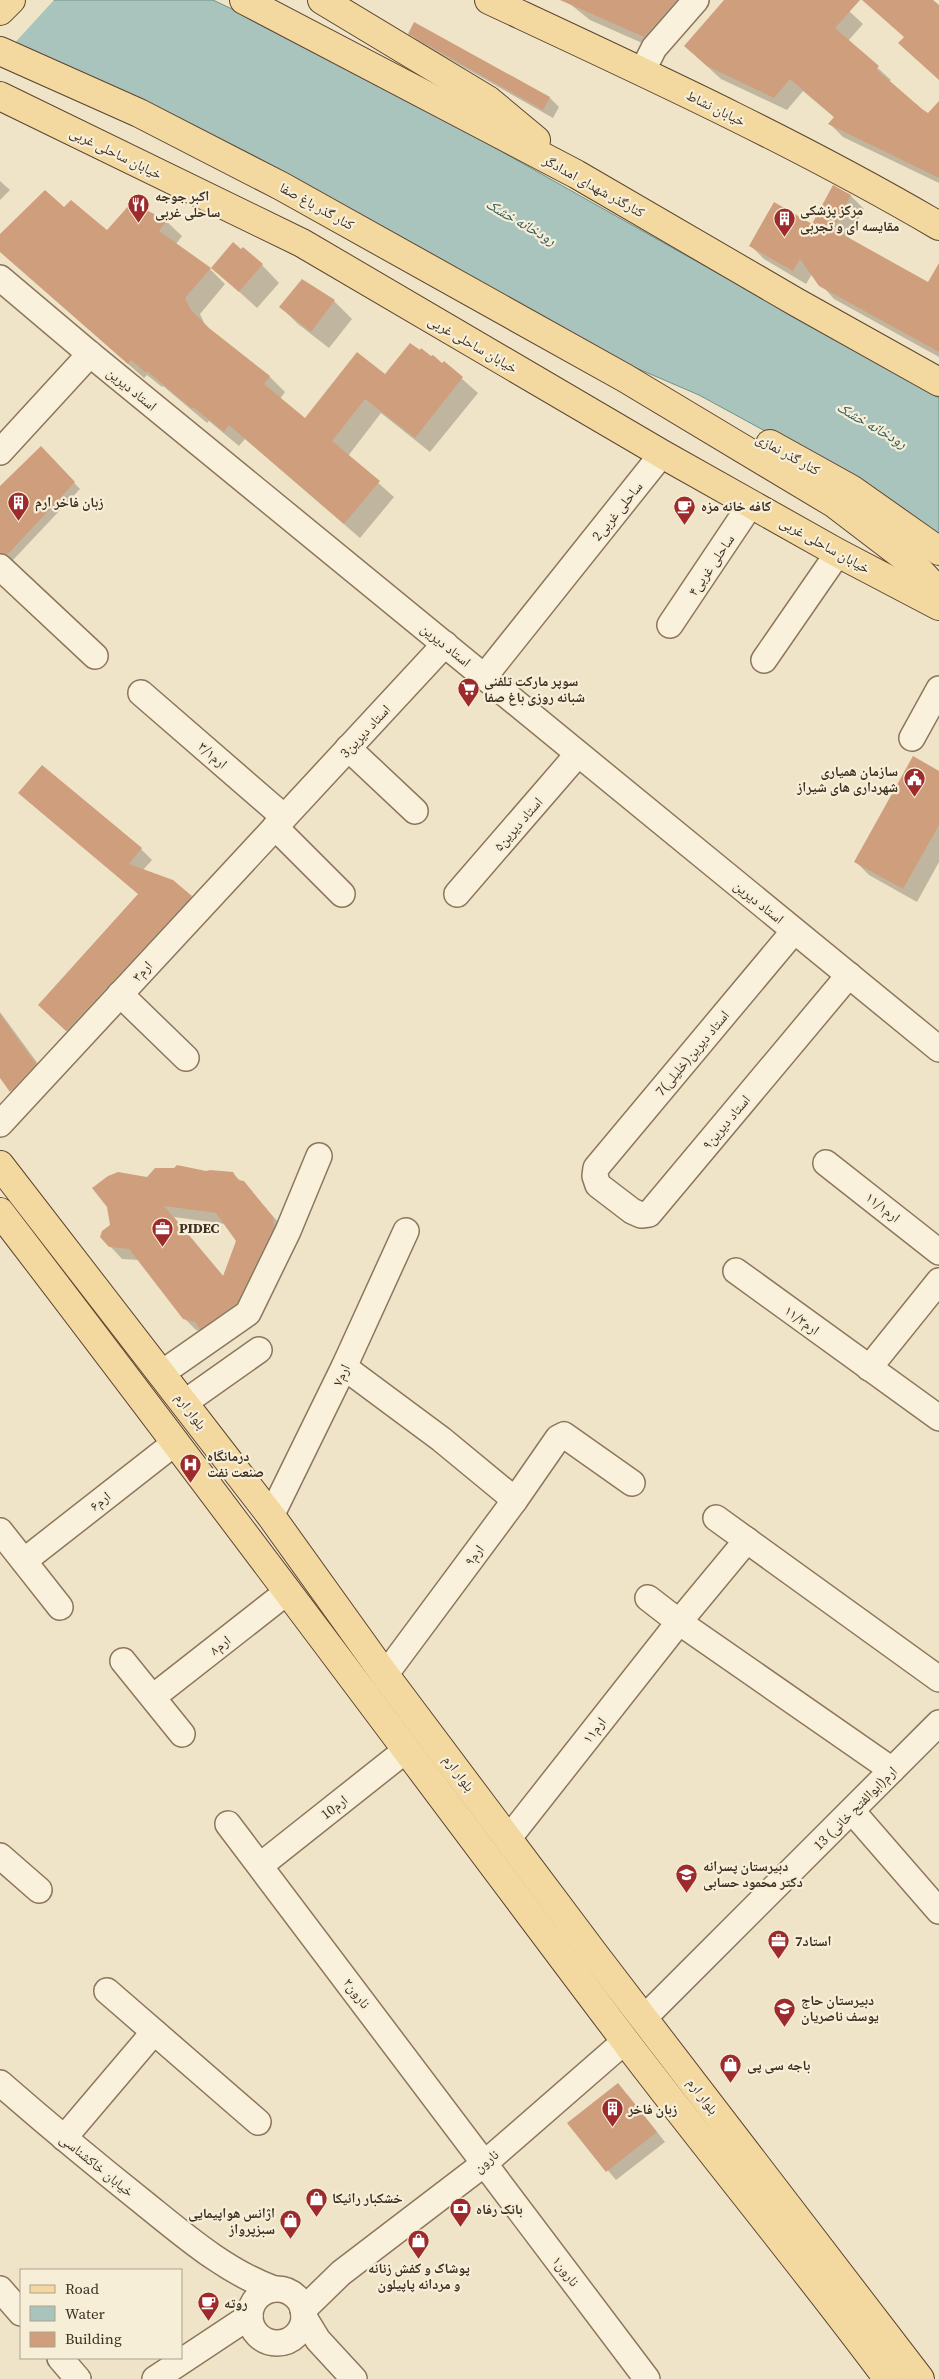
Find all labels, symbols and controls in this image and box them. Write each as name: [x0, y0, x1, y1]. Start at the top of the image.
street label: خیابان نشاط: [683, 85, 749, 131]
street label: خیابان ساحلی غربی: [66, 122, 166, 184]
street label: کنارگذر شهدای امدادگر: [539, 149, 649, 222]
street label: کنار گذر باغ صفا: [276, 177, 358, 235]
place label: اکبر جوجه ساحلی غربی: [155, 186, 220, 222]
restaurant icon: اکبر جوجه ساحلی غربی: [127, 192, 151, 223]
water label: رودخانه خشک: [482, 193, 560, 250]
place label: مرکز پزشکی مقایسه ای و تجربی: [800, 200, 899, 236]
building icon: مرکز پزشکی مقایسه ای و تجربی: [772, 206, 796, 237]
street label: خیابان ساحلی غربی: [424, 310, 522, 378]
street label: استاد دیرین: [103, 363, 161, 415]
water label: رودخانه خشک: [833, 396, 911, 453]
street label: کنار گذر نمازی: [752, 428, 824, 480]
street label: 2ساحلی غربی: [587, 477, 647, 545]
building icon: زبان فاخر ارم: [7, 490, 31, 521]
place label: زبان فاخر ارم: [35, 492, 104, 512]
cafe icon: کافه خانه مزه: [673, 494, 697, 525]
place label: کافه خانه مزه: [701, 496, 771, 516]
street label: خیابان ساحلی غربی: [776, 512, 874, 578]
street label: ساحلی غربی۴: [683, 530, 739, 600]
street label: استاد دیرین: [417, 619, 475, 671]
place label: سوپر مارکت تلفنی شبانه روزی باغ صفا: [484, 671, 585, 707]
supermarket icon: سوپر مارکت تلفنی شبانه روزی باغ صفا: [456, 677, 480, 708]
street label: 3استاد دیرین: [335, 700, 395, 762]
street label: ۳/۱ارم: [194, 737, 232, 773]
place label: سازمان همیاری شهرداری های شیراز: [796, 761, 898, 797]
public building icon: سازمان همیاری شهرداری های شیراز: [902, 767, 926, 798]
street label: استاد دیرین۵: [489, 793, 547, 855]
street label: استاد دیرین: [730, 876, 788, 928]
street label: ارم۳: [127, 956, 157, 986]
street label: 7استاد دیرین(خلیلی): [650, 1006, 734, 1100]
street label: استاد دیرین۹: [697, 1090, 755, 1154]
street label: ۱۱/۱ارم: [861, 1187, 905, 1227]
office icon: PIDEC: [151, 1216, 175, 1247]
place label: PIDEC: [179, 1218, 220, 1238]
street label: ۱۱/۳ارم: [780, 1300, 824, 1340]
street label: ارم۷: [327, 1361, 355, 1389]
street label: بلوار ارم: [171, 1388, 212, 1434]
place label: درمانگاه صنعت نفت: [207, 1446, 264, 1482]
hospital icon: درمانگاه صنعت نفت: [179, 1452, 203, 1483]
street label: ارم۶: [85, 1486, 115, 1516]
street label: ارم۹: [459, 1540, 489, 1570]
street label: ارم۸: [205, 1630, 235, 1660]
street label: ارم۱۱: [577, 1713, 611, 1747]
street label: بلوار ارم: [439, 1750, 480, 1796]
street label: 13 ارم(ابوالفتح خانی): [809, 1762, 901, 1854]
street label: ارم10: [316, 1790, 352, 1824]
place label: دبیرستان پسرانه دکتر محمود حسابی: [703, 1856, 803, 1892]
school or university icon: دبیرستان پسرانه دکتر محمود حسابی: [675, 1862, 699, 1893]
office icon: 7استاد: [767, 1929, 791, 1960]
place label: 7استاد: [795, 1931, 832, 1951]
street label: نارون۲: [339, 1973, 375, 2013]
place label: دبیرستان حاج یوسف ناصریان: [801, 1990, 879, 2026]
school or university icon: دبیرستان حاج یوسف ناصریان: [773, 1996, 797, 2027]
shop icon: باجه سی پی: [719, 2053, 743, 2084]
place label: باجه سی پی: [747, 2055, 811, 2075]
street label: بلوار ارم: [683, 2073, 724, 2119]
building icon: زبان فاخر: [600, 2097, 624, 2128]
place label: زبان فاخر: [627, 2099, 677, 2119]
street label: خیابان خاکشناسی: [56, 2129, 138, 2201]
street label: نارون: [469, 2144, 503, 2177]
shop icon: خشکبار رائیکا: [304, 2186, 328, 2217]
place label: خشکبار رائیکا: [332, 2188, 403, 2208]
bank icon: بانک رفاه: [448, 2197, 472, 2228]
place label: بانک رفاه: [476, 2199, 523, 2219]
place label: اژانس هواپیمایی سبزپرواز: [188, 2203, 275, 2239]
shop icon: اژانس هواپیمایی سبزپرواز: [279, 2209, 303, 2240]
shop icon: پوشاک و کفش زنانه و مردانه پاپیلون: [407, 2228, 431, 2259]
street label: نارون۱: [548, 2251, 584, 2291]
place label: پوشاک و کفش زنانه و مردانه پاپیلون: [368, 2258, 470, 2294]
legend: [20, 2269, 182, 2359]
text: Road: [65, 2278, 99, 2299]
cafe icon: روته: [196, 2291, 220, 2322]
place label: روته: [224, 2293, 248, 2313]
text: Water: [65, 2303, 106, 2324]
text: Building: [65, 2328, 122, 2349]

